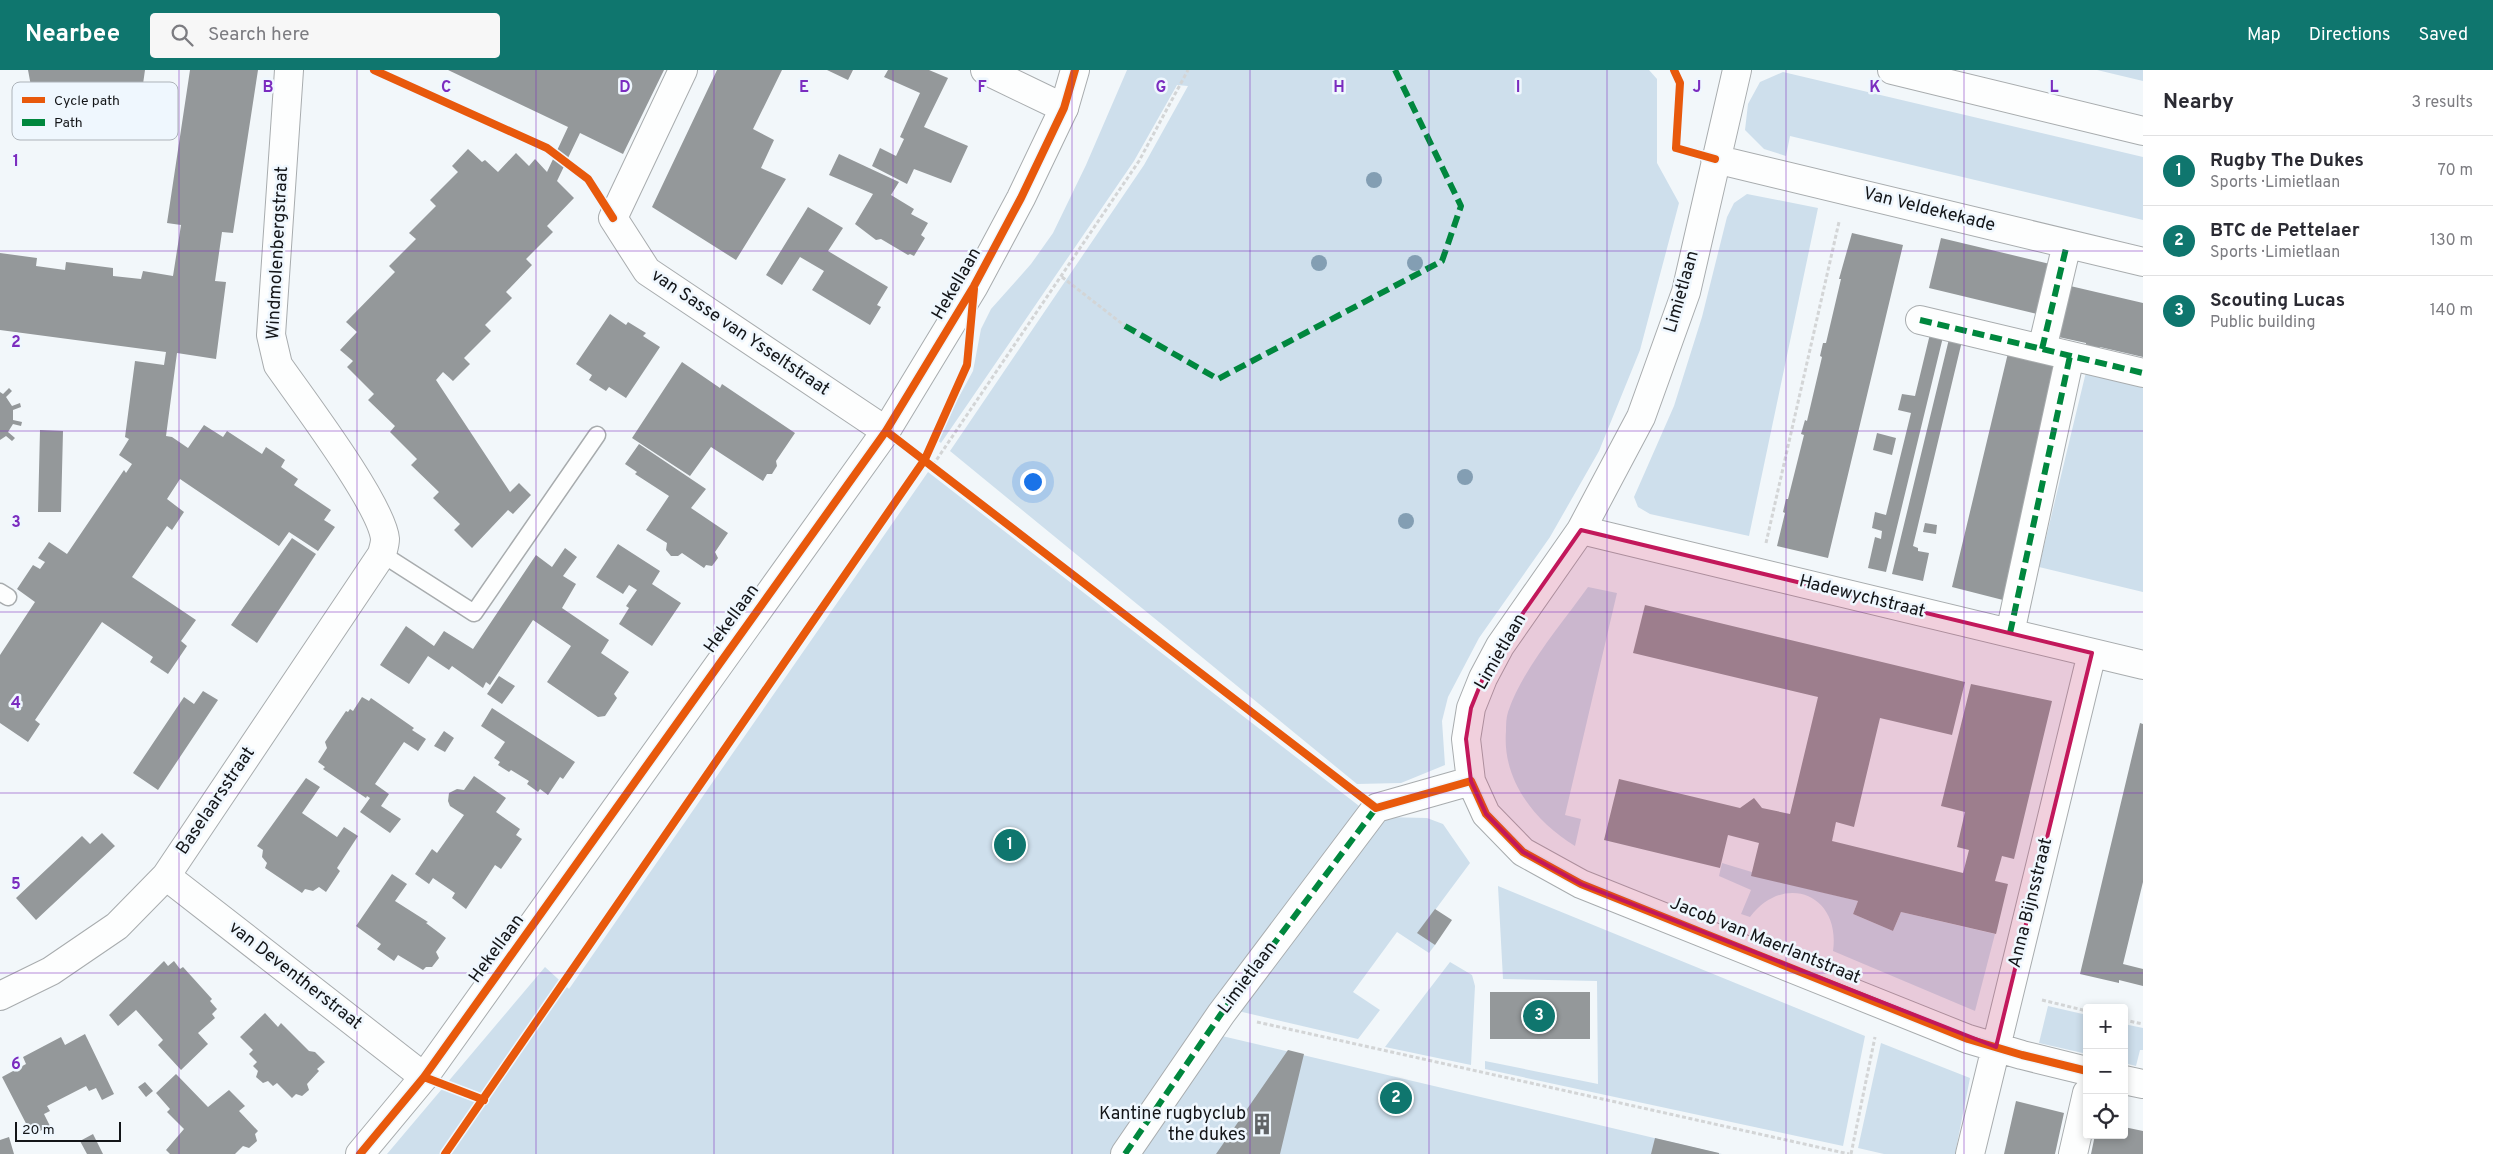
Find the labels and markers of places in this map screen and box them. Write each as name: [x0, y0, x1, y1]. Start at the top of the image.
pin: 1: [994, 826, 1026, 864]
pin: 3: [1523, 997, 1555, 1035]
pin: 2: [1380, 1079, 1412, 1117]
place label: Kantine rugbyclub the dukes: [1099, 1103, 1246, 1147]
building icon: Kantine rugbyclub the dukes: [1249, 1111, 1275, 1137]

